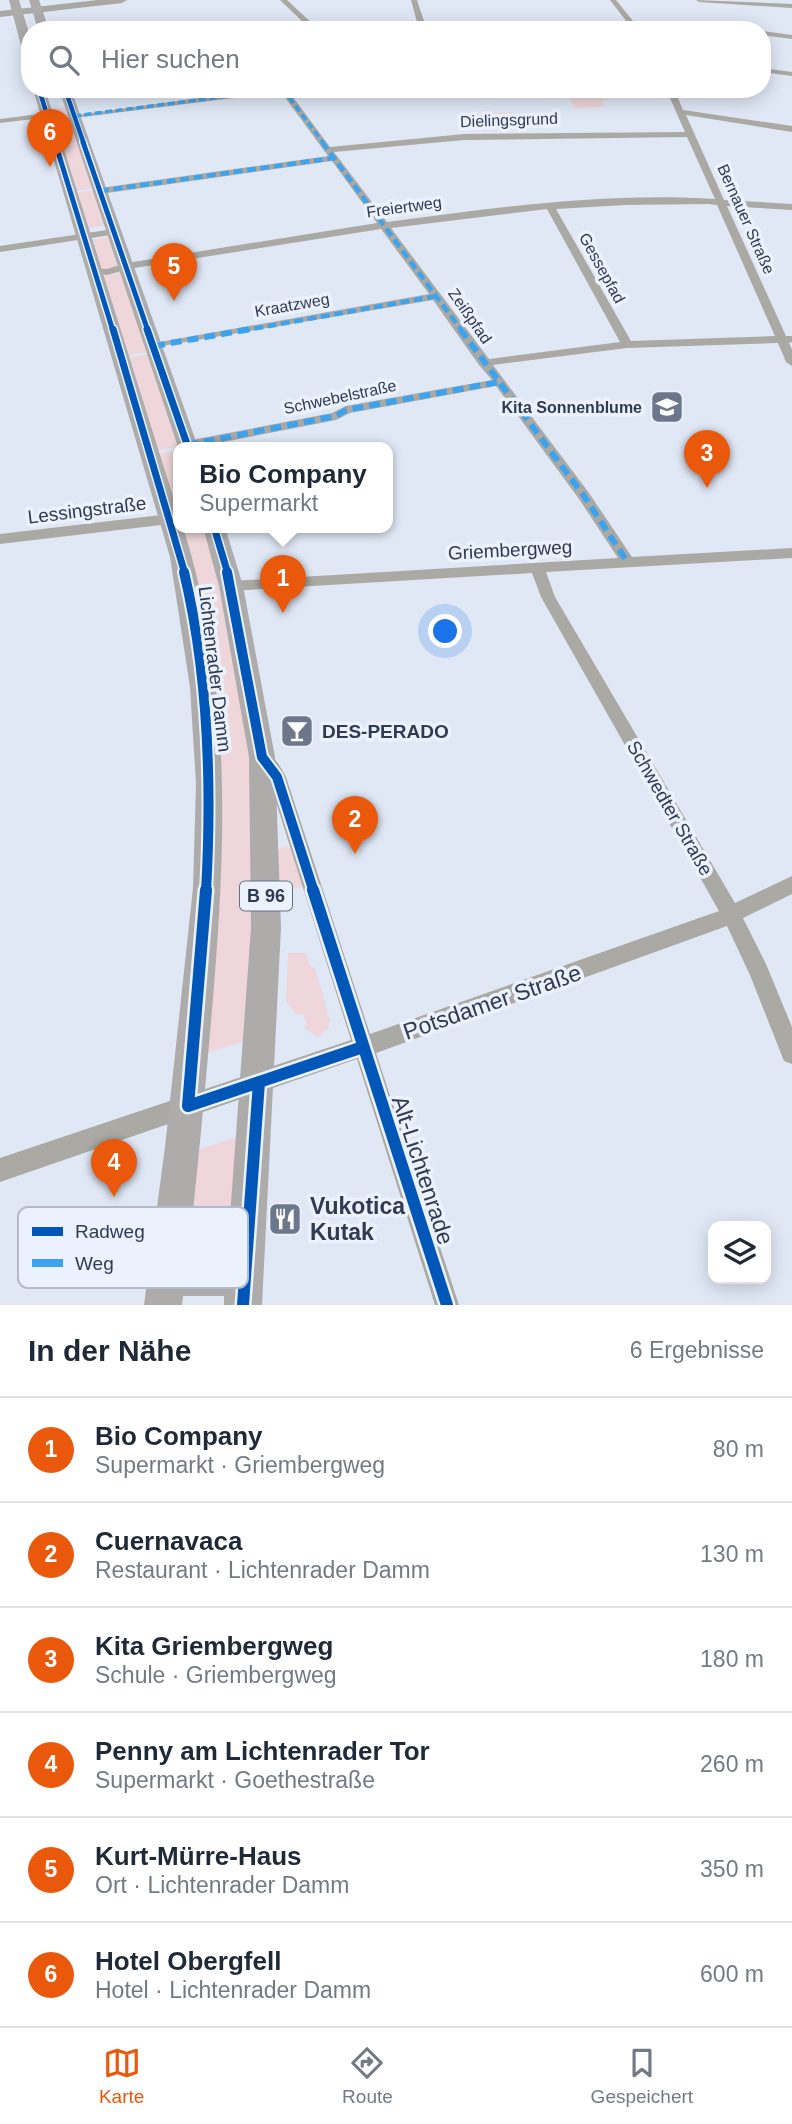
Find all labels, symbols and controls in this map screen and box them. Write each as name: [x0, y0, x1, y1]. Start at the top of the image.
search box: [21, 21, 771, 98]
icon: search: [45, 41, 83, 79]
text: Hier suchen: [101, 44, 240, 74]
pin: 6: [27, 109, 73, 167]
street label: Dielingsgrund: [460, 110, 558, 130]
street label: Bernauer Straße: [714, 162, 778, 277]
street label: Freiertweg: [365, 193, 443, 221]
street label: Gessepfad: [576, 230, 628, 306]
pin: 5: [151, 243, 197, 301]
street label: Zeißpfad: [445, 285, 495, 347]
street label: Kraatzweg: [253, 290, 331, 320]
street label: Schwebelstraße: [282, 377, 398, 417]
school or university icon: Kita Sonnenblume: [648, 388, 686, 426]
place label: Kita Sonnenblume: [502, 399, 642, 416]
pin: 3: [684, 430, 730, 488]
popup: [173, 442, 393, 533]
text: Bio Company: [199, 459, 367, 489]
text: Supermarkt: [199, 490, 318, 516]
street label: Lessingstraße: [26, 492, 148, 528]
street label: Griembergweg: [447, 536, 573, 564]
pin: 1: [260, 555, 306, 613]
street label: Lichtenrader Damm: [194, 585, 236, 753]
your location: [428, 614, 462, 648]
bar icon: DES-PERADO: [278, 712, 316, 750]
place label: DES-PERADO: [322, 721, 449, 742]
street label: Schwedter Straße: [623, 737, 717, 879]
pin: 2: [332, 796, 378, 854]
road number: B 96: [240, 882, 292, 911]
street label: Potsdamer Straße: [400, 959, 584, 1045]
street label: Alt-Lichtenrade: [387, 1092, 459, 1248]
pin: 4: [91, 1139, 137, 1197]
place label: Vukotica Kutak: [310, 1193, 405, 1245]
restaurant icon: Vukotica Kutak: [266, 1200, 304, 1238]
legend: [18, 1207, 248, 1288]
text: Radweg: [75, 1221, 145, 1242]
map controls: [708, 1221, 771, 1284]
button: layers: [708, 1221, 771, 1284]
text: Weg: [75, 1253, 114, 1274]
text: In der Nähe: [28, 1334, 191, 1367]
text: 6 Ergebnisse: [630, 1337, 764, 1363]
text: Bio Company: [95, 1421, 263, 1451]
text: 1: [45, 1436, 57, 1462]
text: 80 m: [713, 1436, 764, 1462]
text: Supermarkt · Griembergweg: [95, 1452, 385, 1478]
text: Cuernavaca: [95, 1526, 242, 1556]
text: 2: [45, 1541, 57, 1567]
text: 130 m: [700, 1541, 764, 1567]
text: Restaurant · Lichtenrader Damm: [95, 1557, 430, 1583]
text: Kita Griembergweg: [95, 1631, 333, 1661]
text: 3: [45, 1646, 57, 1672]
text: 180 m: [700, 1646, 764, 1672]
text: Schule · Griembergweg: [95, 1662, 337, 1688]
text: Penny am Lichtenrader Tor: [95, 1736, 430, 1766]
text: 4: [45, 1751, 57, 1777]
text: 260 m: [700, 1751, 764, 1777]
text: Supermarkt · Goethestraße: [95, 1767, 375, 1793]
text: Kurt-Mürre-Haus: [95, 1841, 302, 1871]
text: 5: [45, 1856, 57, 1882]
text: 350 m: [700, 1856, 764, 1882]
text: Ort · Lichtenrader Damm: [95, 1872, 349, 1898]
text: Hotel Obergfell: [95, 1946, 281, 1976]
text: 6: [45, 1961, 57, 1987]
text: 600 m: [700, 1961, 764, 1987]
text: Hotel · Lichtenrader Damm: [95, 1977, 371, 2003]
tab: Karte: [99, 2044, 144, 2108]
tab: Route: [342, 2044, 393, 2108]
tab: Gespeichert: [591, 2044, 693, 2108]

